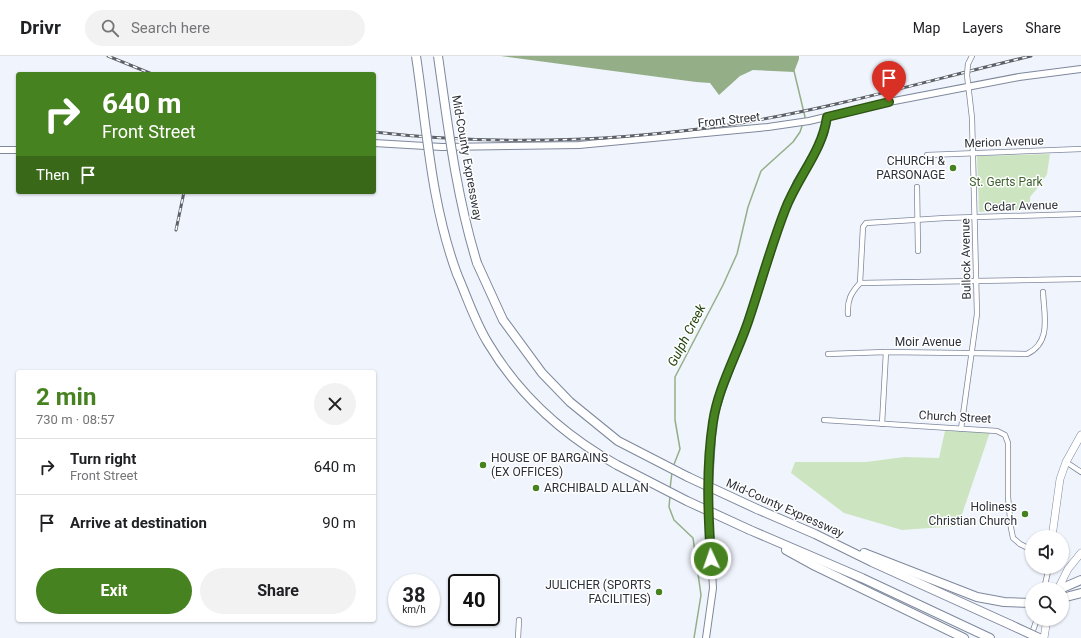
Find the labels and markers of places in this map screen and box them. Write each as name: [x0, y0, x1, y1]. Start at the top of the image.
pin: [872, 61, 906, 102]
place label: CHURCH & PARSONAGE: [876, 154, 946, 182]
marker: CHURCH & PARSONAGE: [948, 163, 958, 173]
place label: HOUSE OF BARGAINS (EX OFFICES): [491, 451, 608, 479]
marker: HOUSE OF BARGAINS (EX OFFICES): [478, 460, 488, 470]
place label: ARCHIBALD ALLAN: [544, 481, 649, 495]
marker: ARCHIBALD ALLAN: [531, 483, 541, 493]
place label: Holiness Christian Church: [929, 500, 1017, 528]
marker: Holiness Christian Church: [1020, 509, 1030, 519]
place label: JULICHER (SPORTS FACILITIES): [545, 578, 651, 606]
marker: JULICHER (SPORTS FACILITIES): [654, 587, 664, 597]

